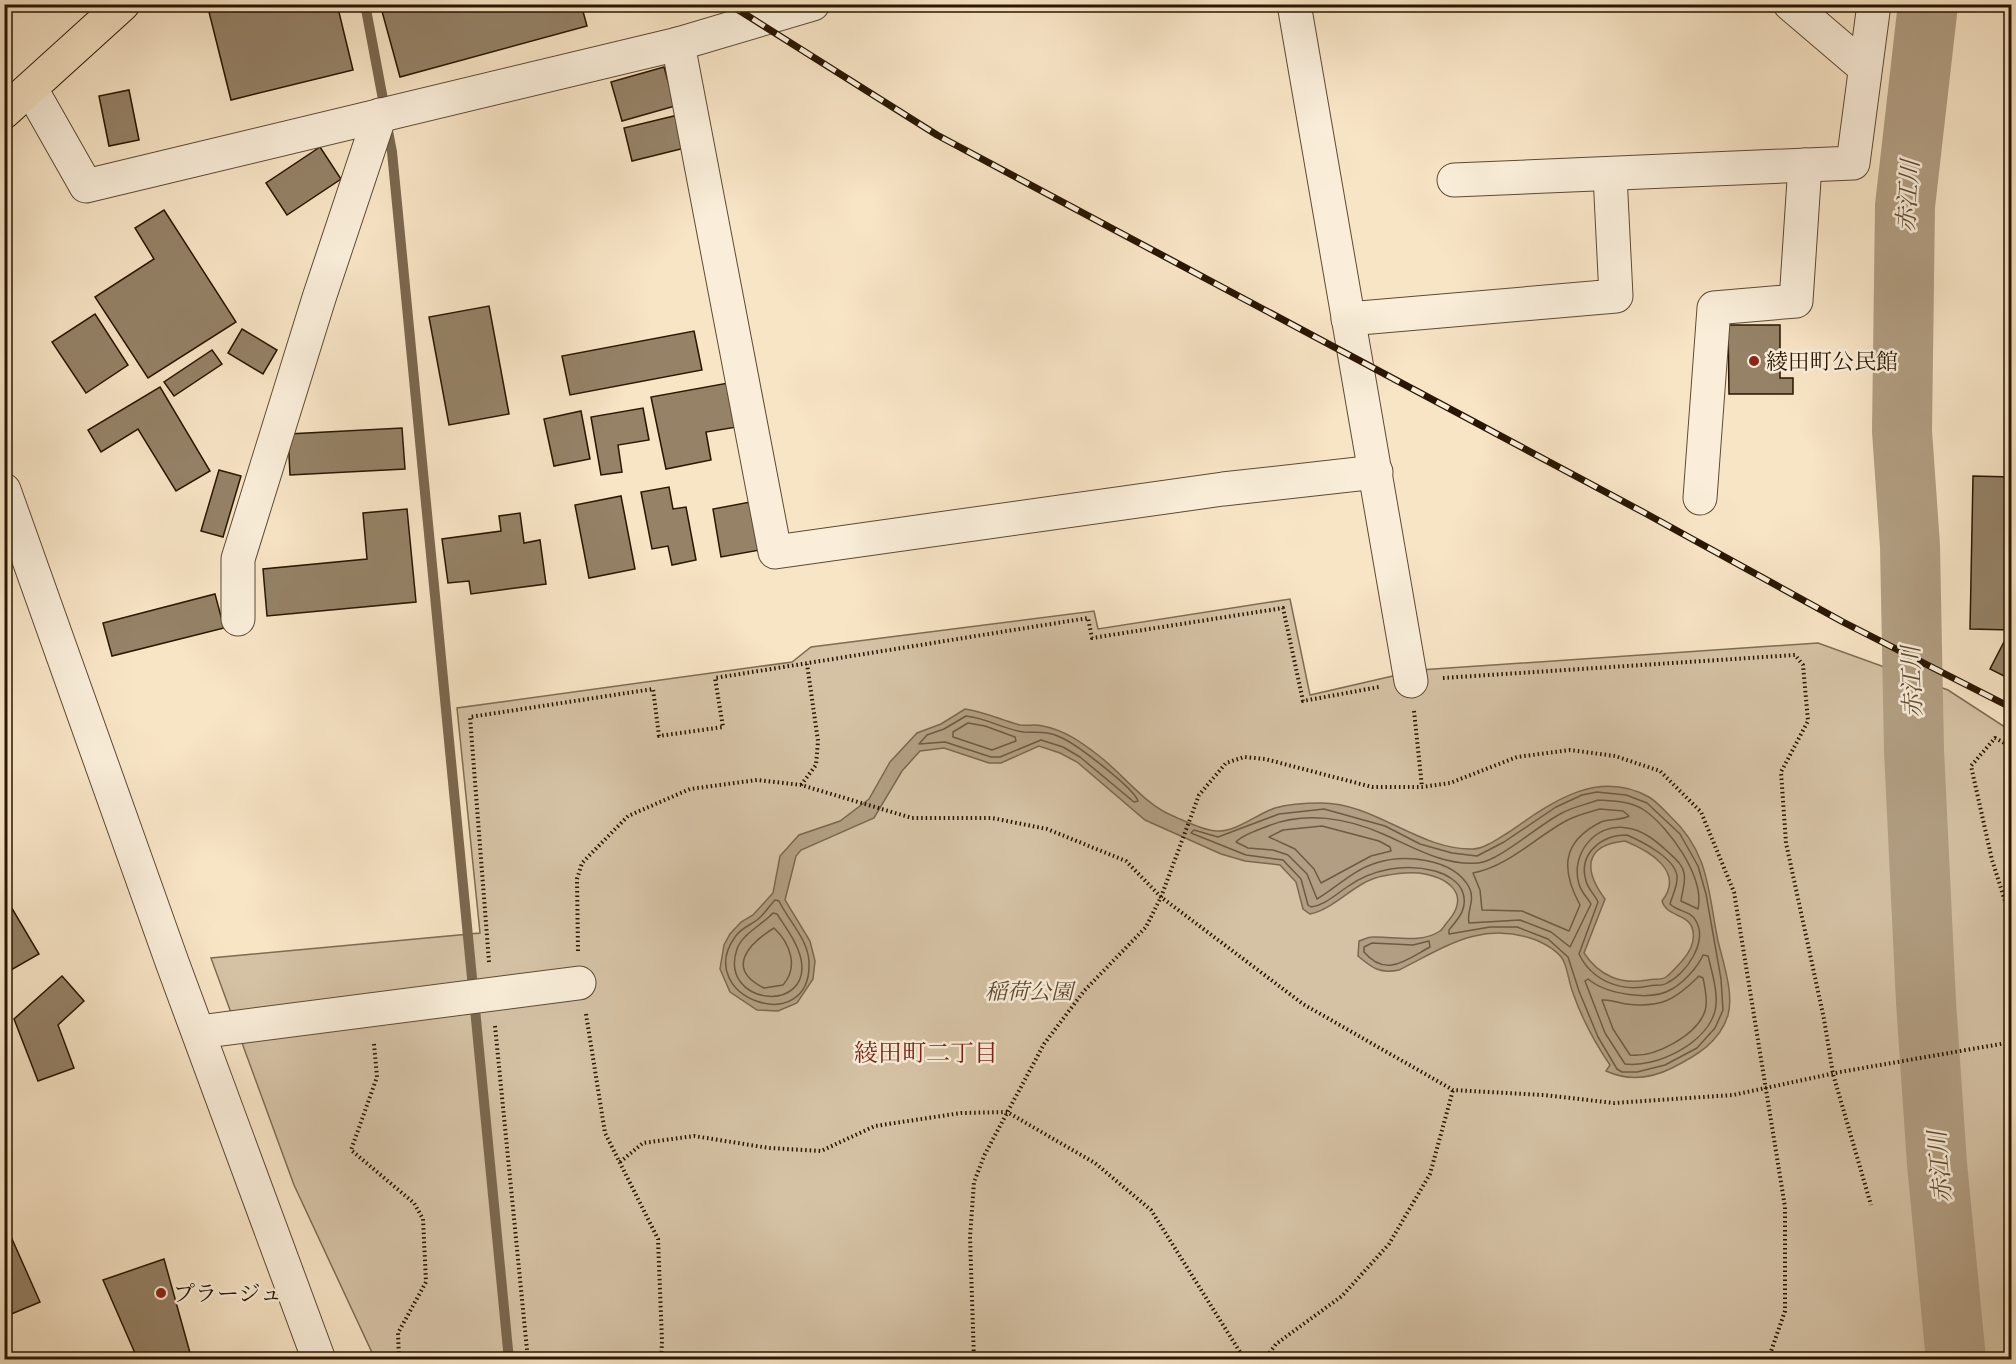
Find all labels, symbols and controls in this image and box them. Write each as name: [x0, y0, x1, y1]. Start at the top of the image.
water label: 赤江川: [1891, 156, 1926, 233]
place label: 綾田町公民館: [1766, 348, 1898, 375]
marker: 綾田町公民館: [1747, 354, 1761, 368]
water label: 赤江川: [1896, 643, 1928, 719]
park label: 稲荷公園: [985, 978, 1076, 1005]
district label: 綾田町二丁目: [854, 1038, 998, 1068]
water label: 赤江川: [1922, 1127, 1958, 1204]
place label: プラージュ: [173, 1280, 282, 1307]
marker: プラージュ: [154, 1286, 168, 1300]

